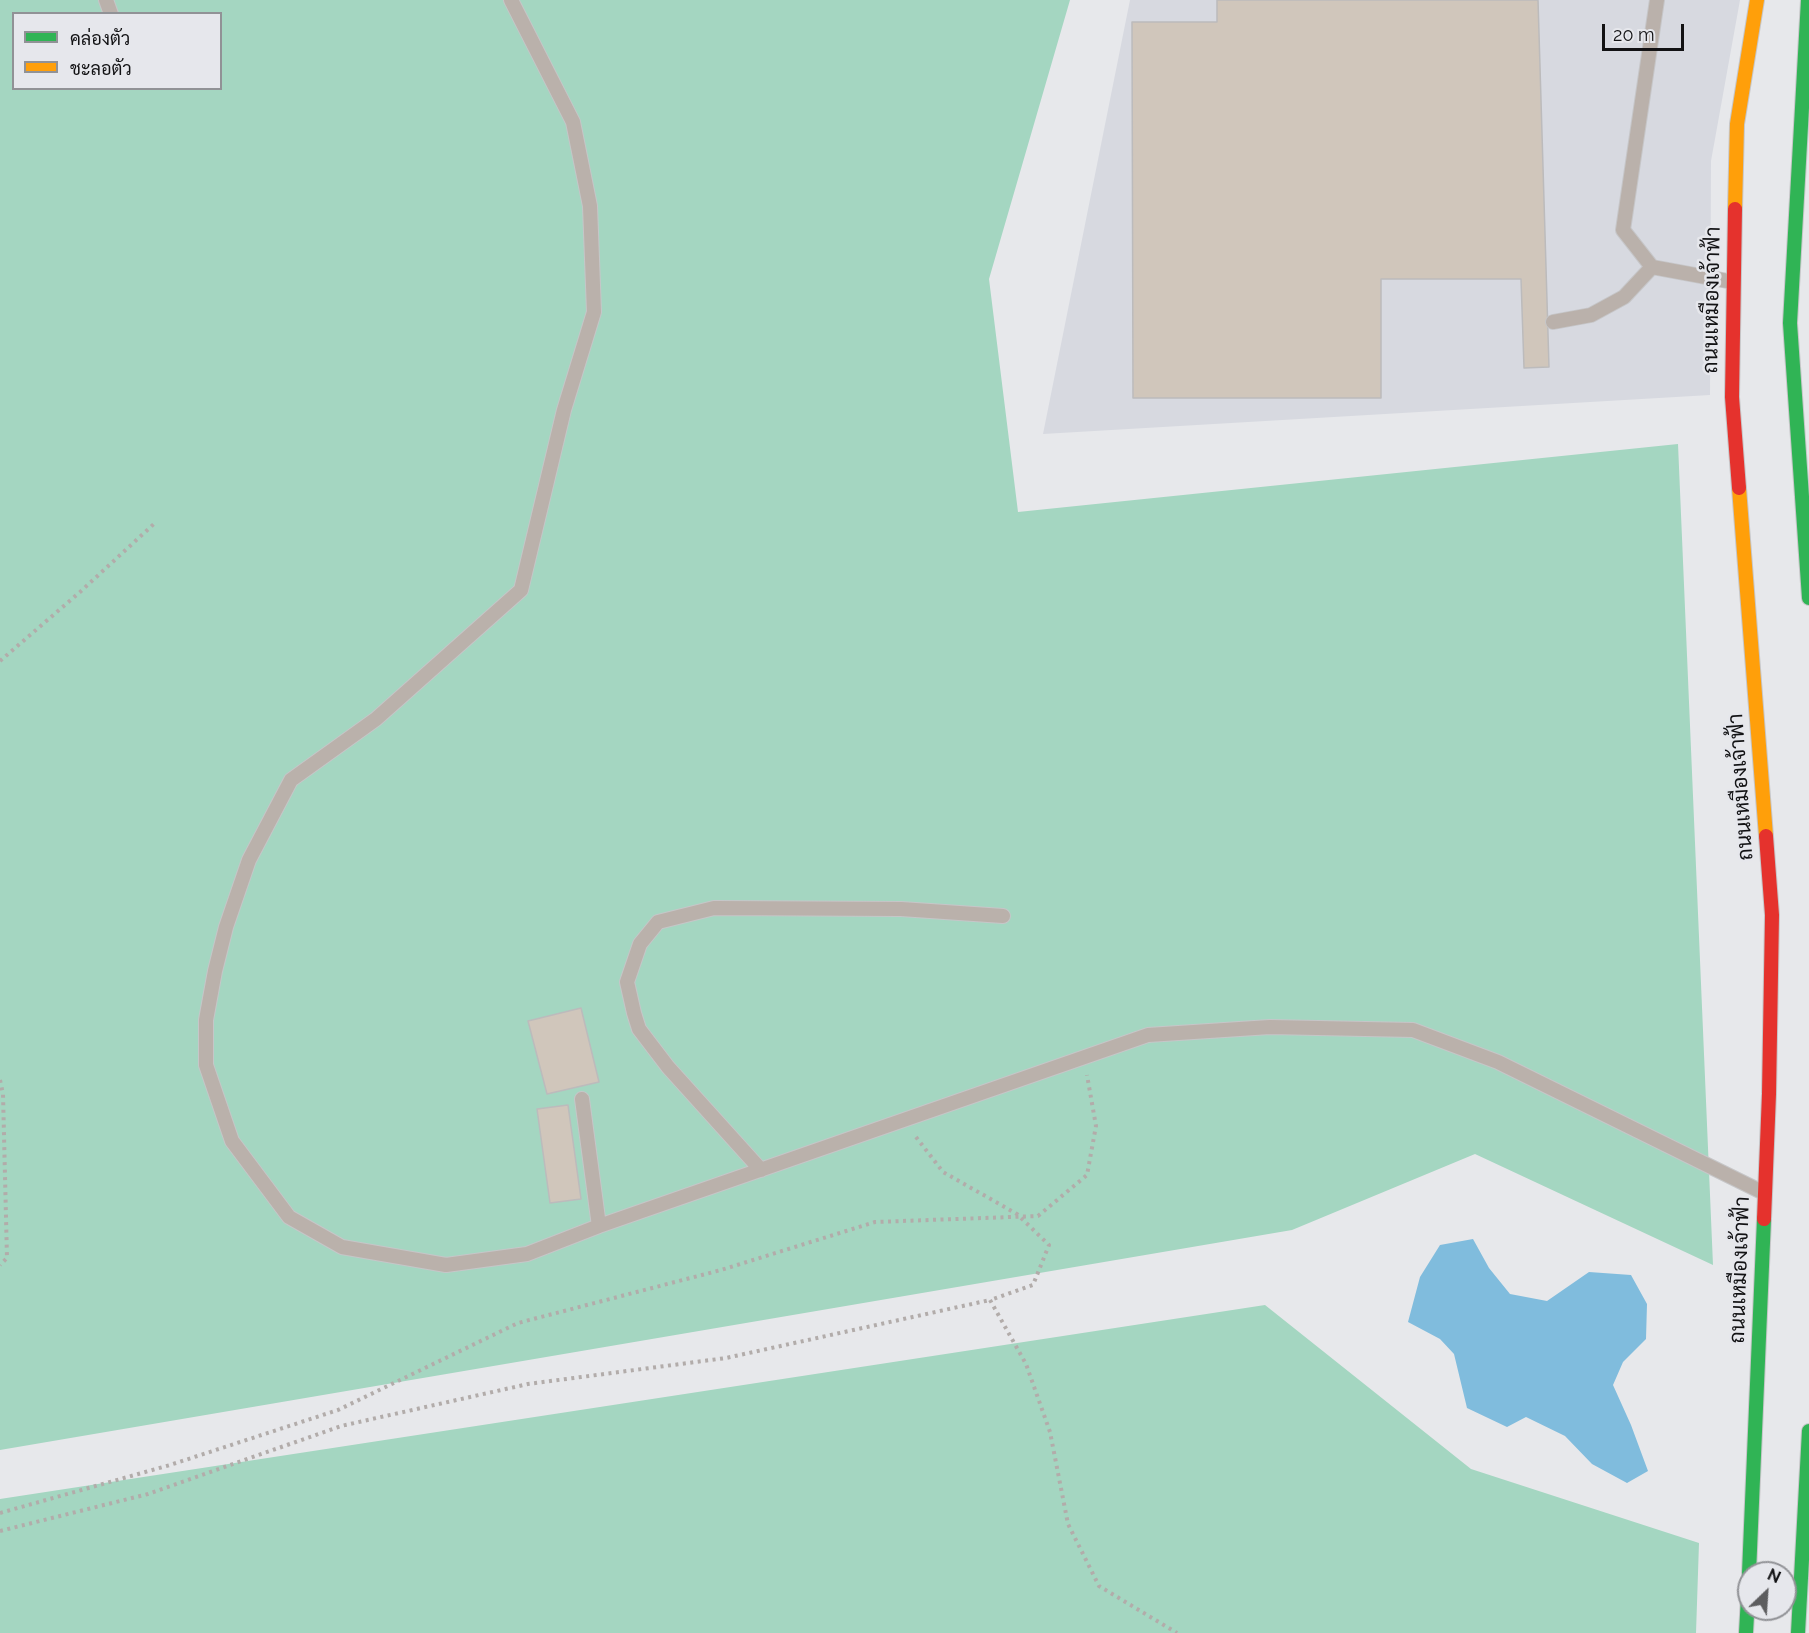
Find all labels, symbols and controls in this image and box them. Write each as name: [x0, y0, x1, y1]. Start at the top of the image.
legend: [12, 12, 222, 90]
scale bar: [1605, 12, 1688, 50]
text: 20 m: [1613, 24, 1655, 45]
text: คล่องตัว: [70, 28, 130, 49]
text: ชะลอตัว: [70, 58, 132, 79]
street label: ถนนเหมืองเจ้าฟ้า: [1698, 226, 1726, 374]
street label: ถนนเหมืองเจ้าฟ้า: [1723, 713, 1759, 861]
street label: ถนนเหมืองเจ้าฟ้า: [1725, 1196, 1755, 1344]
north arrow: [1737, 1561, 1797, 1621]
text: N: [1764, 1565, 1784, 1587]

